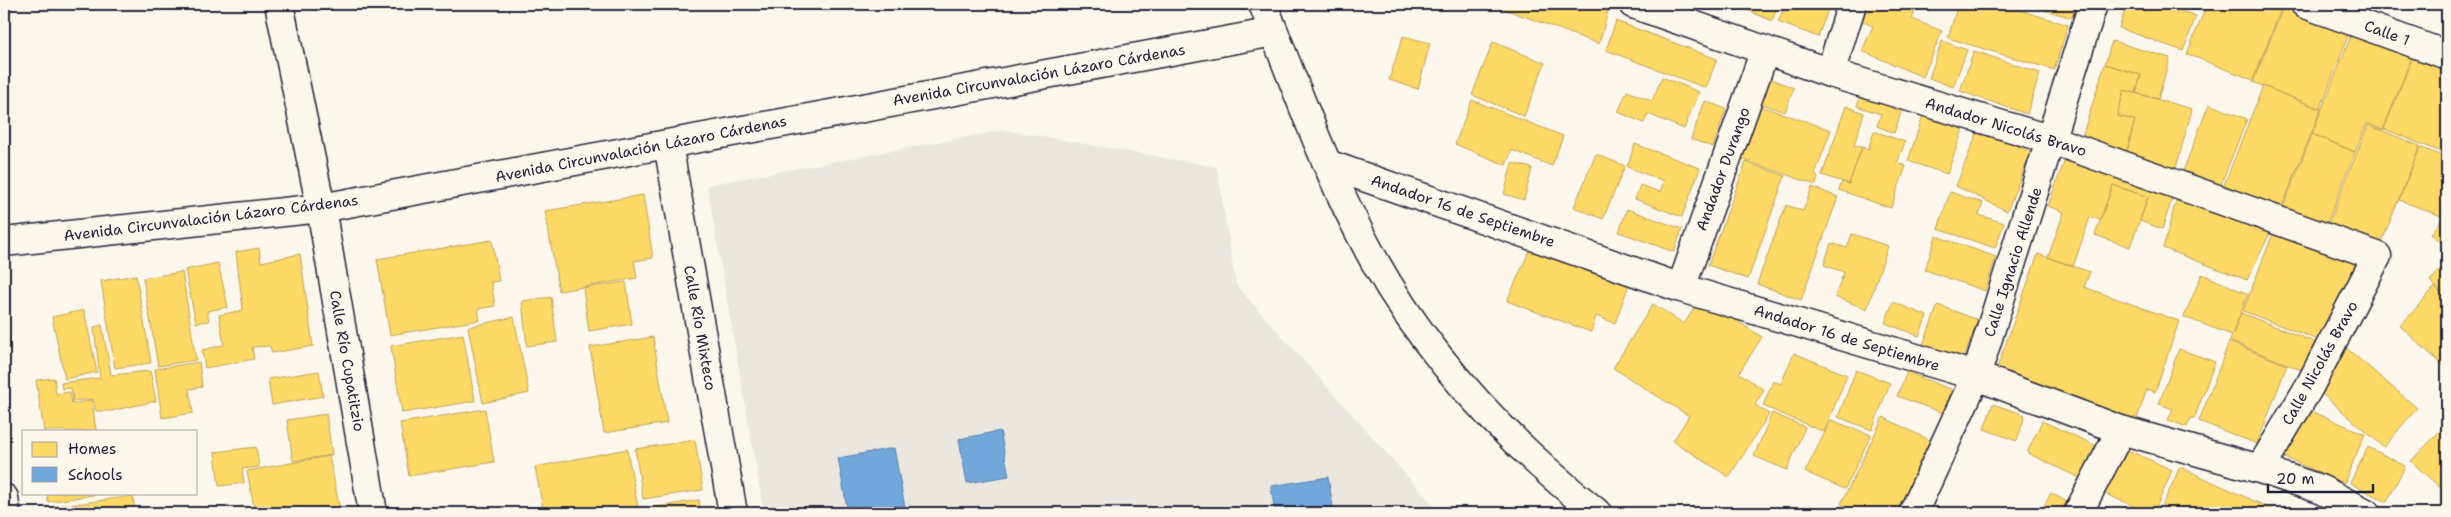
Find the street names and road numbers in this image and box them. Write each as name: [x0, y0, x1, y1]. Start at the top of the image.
street label: Calle 1: [2361, 16, 2413, 50]
street label: Avenida Circunvalación Lázaro Cárdenas: [891, 39, 1187, 111]
street label: Andador Nicolás Bravo: [1923, 93, 2089, 161]
street label: Andador Durango: [1691, 104, 1755, 234]
street label: Avenida Circunvalación Lázaro Cárdenas: [493, 111, 789, 187]
street label: Andador 16 de Septiembre: [1368, 170, 1558, 252]
street label: Calle Ignacio Allende: [1979, 185, 2047, 339]
street label: Avenida Circunvalación Lázaro Cárdenas: [63, 190, 359, 246]
street label: Calle Río Mixteco: [679, 264, 721, 392]
street label: Calle Río Cupatitzio: [325, 289, 369, 433]
street label: Calle Nicolás Bravo: [2277, 297, 2363, 429]
street label: Andador 16 de Septiembre: [1752, 300, 1942, 376]

